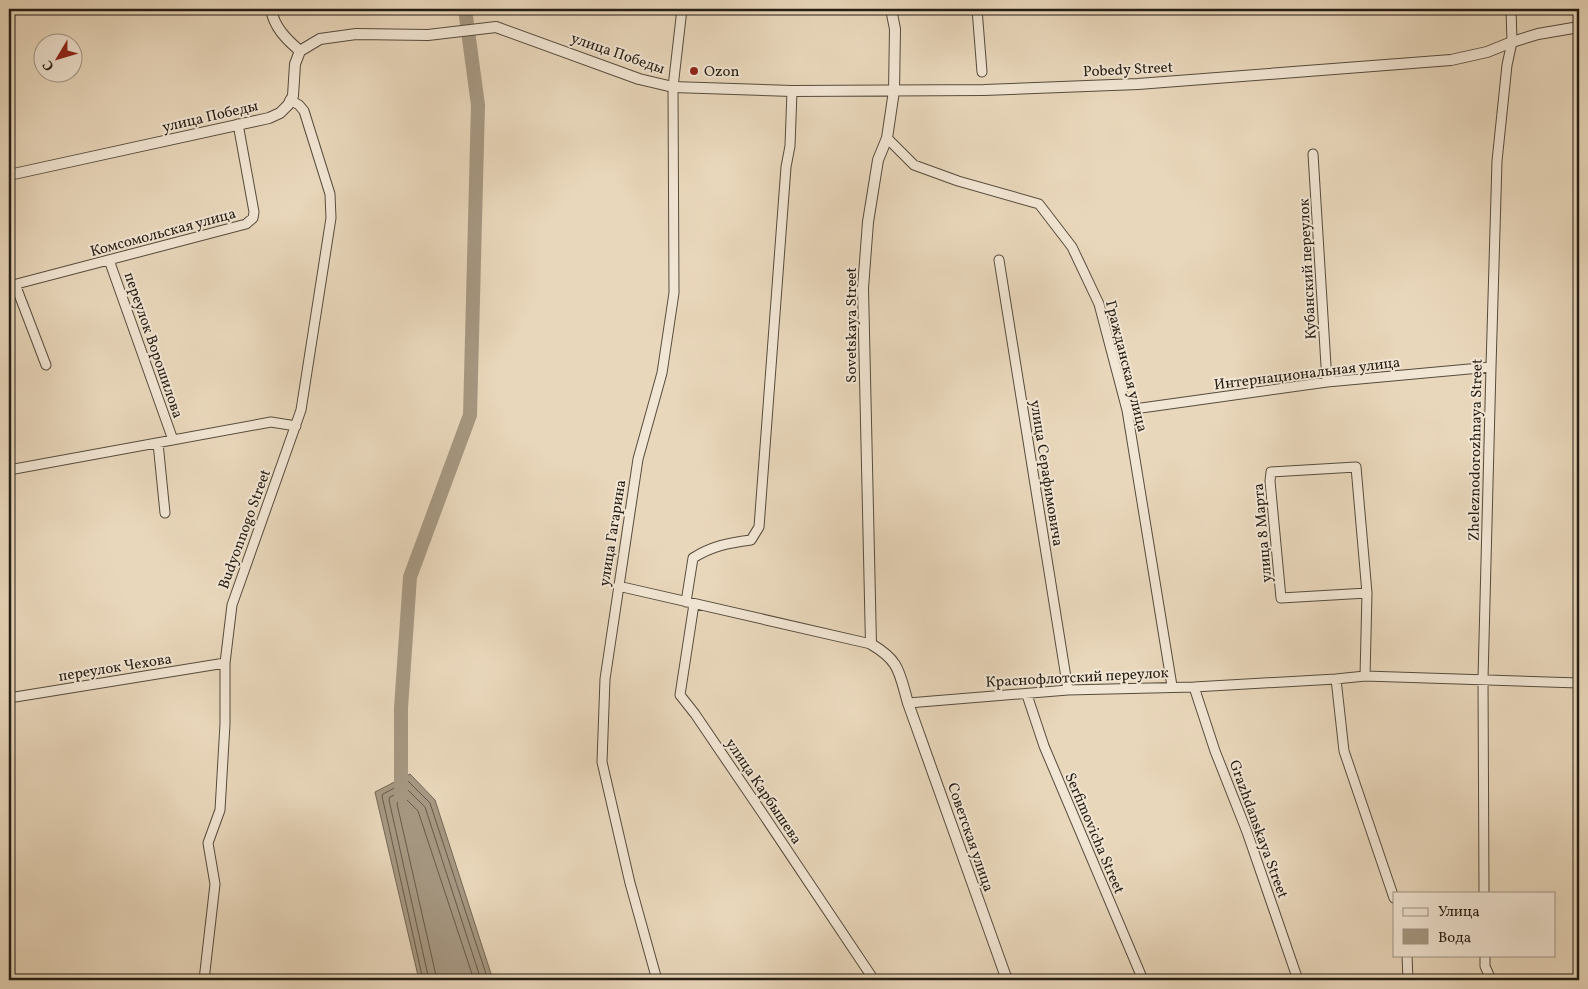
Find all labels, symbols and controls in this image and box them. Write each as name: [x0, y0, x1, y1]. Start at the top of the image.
street label: улица Победы: [568, 29, 668, 80]
north arrow: [32, 32, 82, 82]
text: С: [39, 56, 59, 74]
street label: Pobedy Street: [1083, 58, 1174, 83]
place label: Ozon: [704, 62, 739, 83]
marker: Ozon: [688, 65, 700, 77]
street label: улица Победы: [160, 96, 261, 139]
street label: Кубанский переулок: [1294, 198, 1323, 340]
street label: Комсомольская улица: [88, 204, 239, 263]
street label: Sovetskaya Street: [842, 267, 863, 383]
street label: переулок Ворошилова: [118, 270, 187, 421]
street label: Гражданская улица: [1099, 298, 1152, 434]
street label: Интернациональная улица: [1213, 353, 1401, 396]
street label: Zheleznodorozhnaya Street: [1464, 359, 1489, 542]
street label: улица Серафимовича: [1024, 399, 1067, 548]
street label: Budyonnogo Street: [214, 467, 277, 592]
street label: улица Гагарина: [595, 478, 632, 588]
street label: улица 8 Марта: [1249, 482, 1278, 584]
street label: переулок Чехова: [57, 649, 173, 688]
street label: Краснофлотский переулок: [985, 663, 1169, 694]
street label: улица Карбышева: [719, 735, 806, 849]
street label: Grazhdanskaya Street: [1223, 758, 1292, 902]
street label: Serfimovicha Street: [1059, 770, 1129, 897]
street label: Советская улица: [941, 780, 998, 895]
legend: [1393, 892, 1556, 956]
text: Улица: [1438, 902, 1480, 923]
text: Вода: [1438, 928, 1471, 949]

